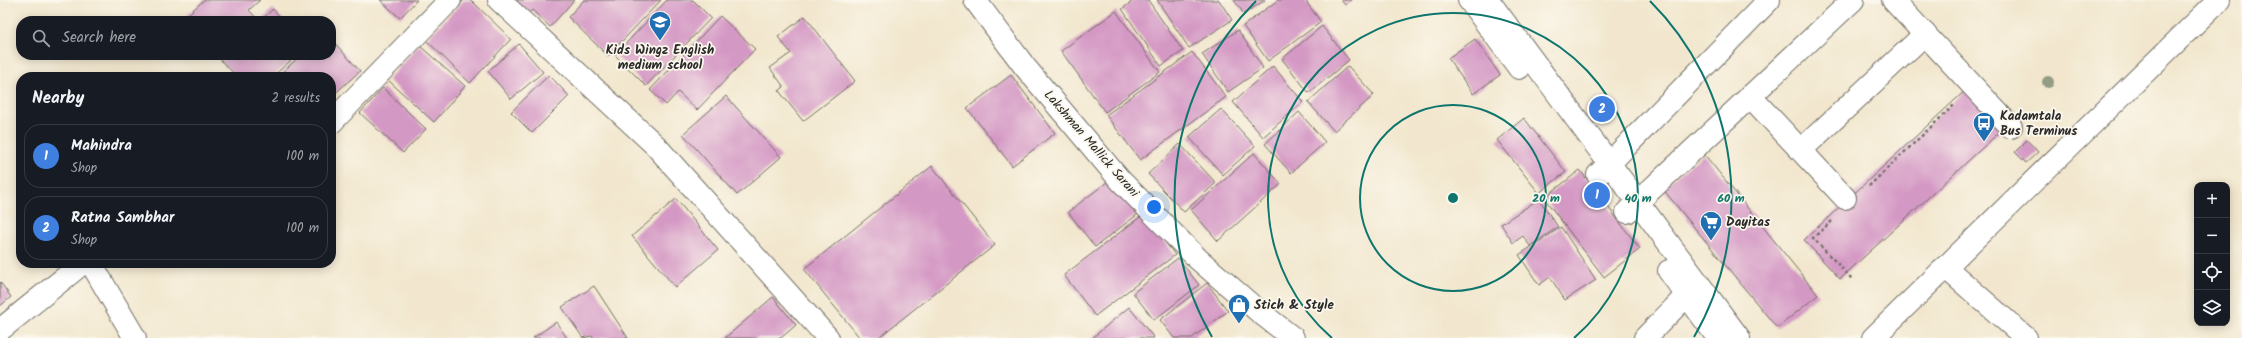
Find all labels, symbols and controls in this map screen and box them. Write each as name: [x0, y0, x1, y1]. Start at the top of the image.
school or university icon: Kids Wingz English medium school: [647, 9, 673, 42]
search box: [16, 16, 336, 60]
text: Search here: [62, 26, 136, 50]
icon: search: [30, 27, 52, 49]
place label: Kids Wingz English medium school: [606, 40, 714, 76]
text: Nearby: [32, 85, 84, 112]
street label: Lakshman Mallick Sarani: [1038, 86, 1144, 203]
text: 2 results: [272, 88, 320, 109]
pin: 2: [1589, 94, 1615, 124]
place label: Kadamtala Bus Terminus: [2000, 106, 2077, 142]
bus stop icon: Kadamtala Bus Terminus: [1971, 110, 1997, 143]
text: Mahindra: [71, 134, 132, 158]
text: 1: [44, 146, 48, 167]
text: 100 m: [286, 146, 319, 167]
text: Shop: [71, 158, 97, 179]
pin: 1: [1584, 180, 1610, 210]
map controls: [2194, 182, 2230, 326]
button: +: [2194, 182, 2230, 218]
text: 20 m: [1532, 189, 1560, 208]
text: 40 m: [1624, 189, 1652, 208]
text: 60 m: [1717, 189, 1745, 208]
centre of rings: [1446, 191, 1460, 205]
your location: [1144, 197, 1164, 217]
text: Ratna Sambhar: [71, 206, 174, 230]
supermarket icon: Dayitas: [1698, 209, 1724, 242]
place label: Dayitas: [1726, 212, 1770, 233]
text: 2: [42, 218, 50, 239]
text: 100 m: [286, 218, 319, 239]
button: −: [2194, 218, 2230, 254]
text: Shop: [71, 230, 97, 251]
button: locate: [2194, 254, 2230, 290]
button: layers: [2194, 290, 2230, 326]
shop icon: Stich & Style: [1226, 292, 1252, 325]
place label: Stich & Style: [1254, 295, 1335, 316]

